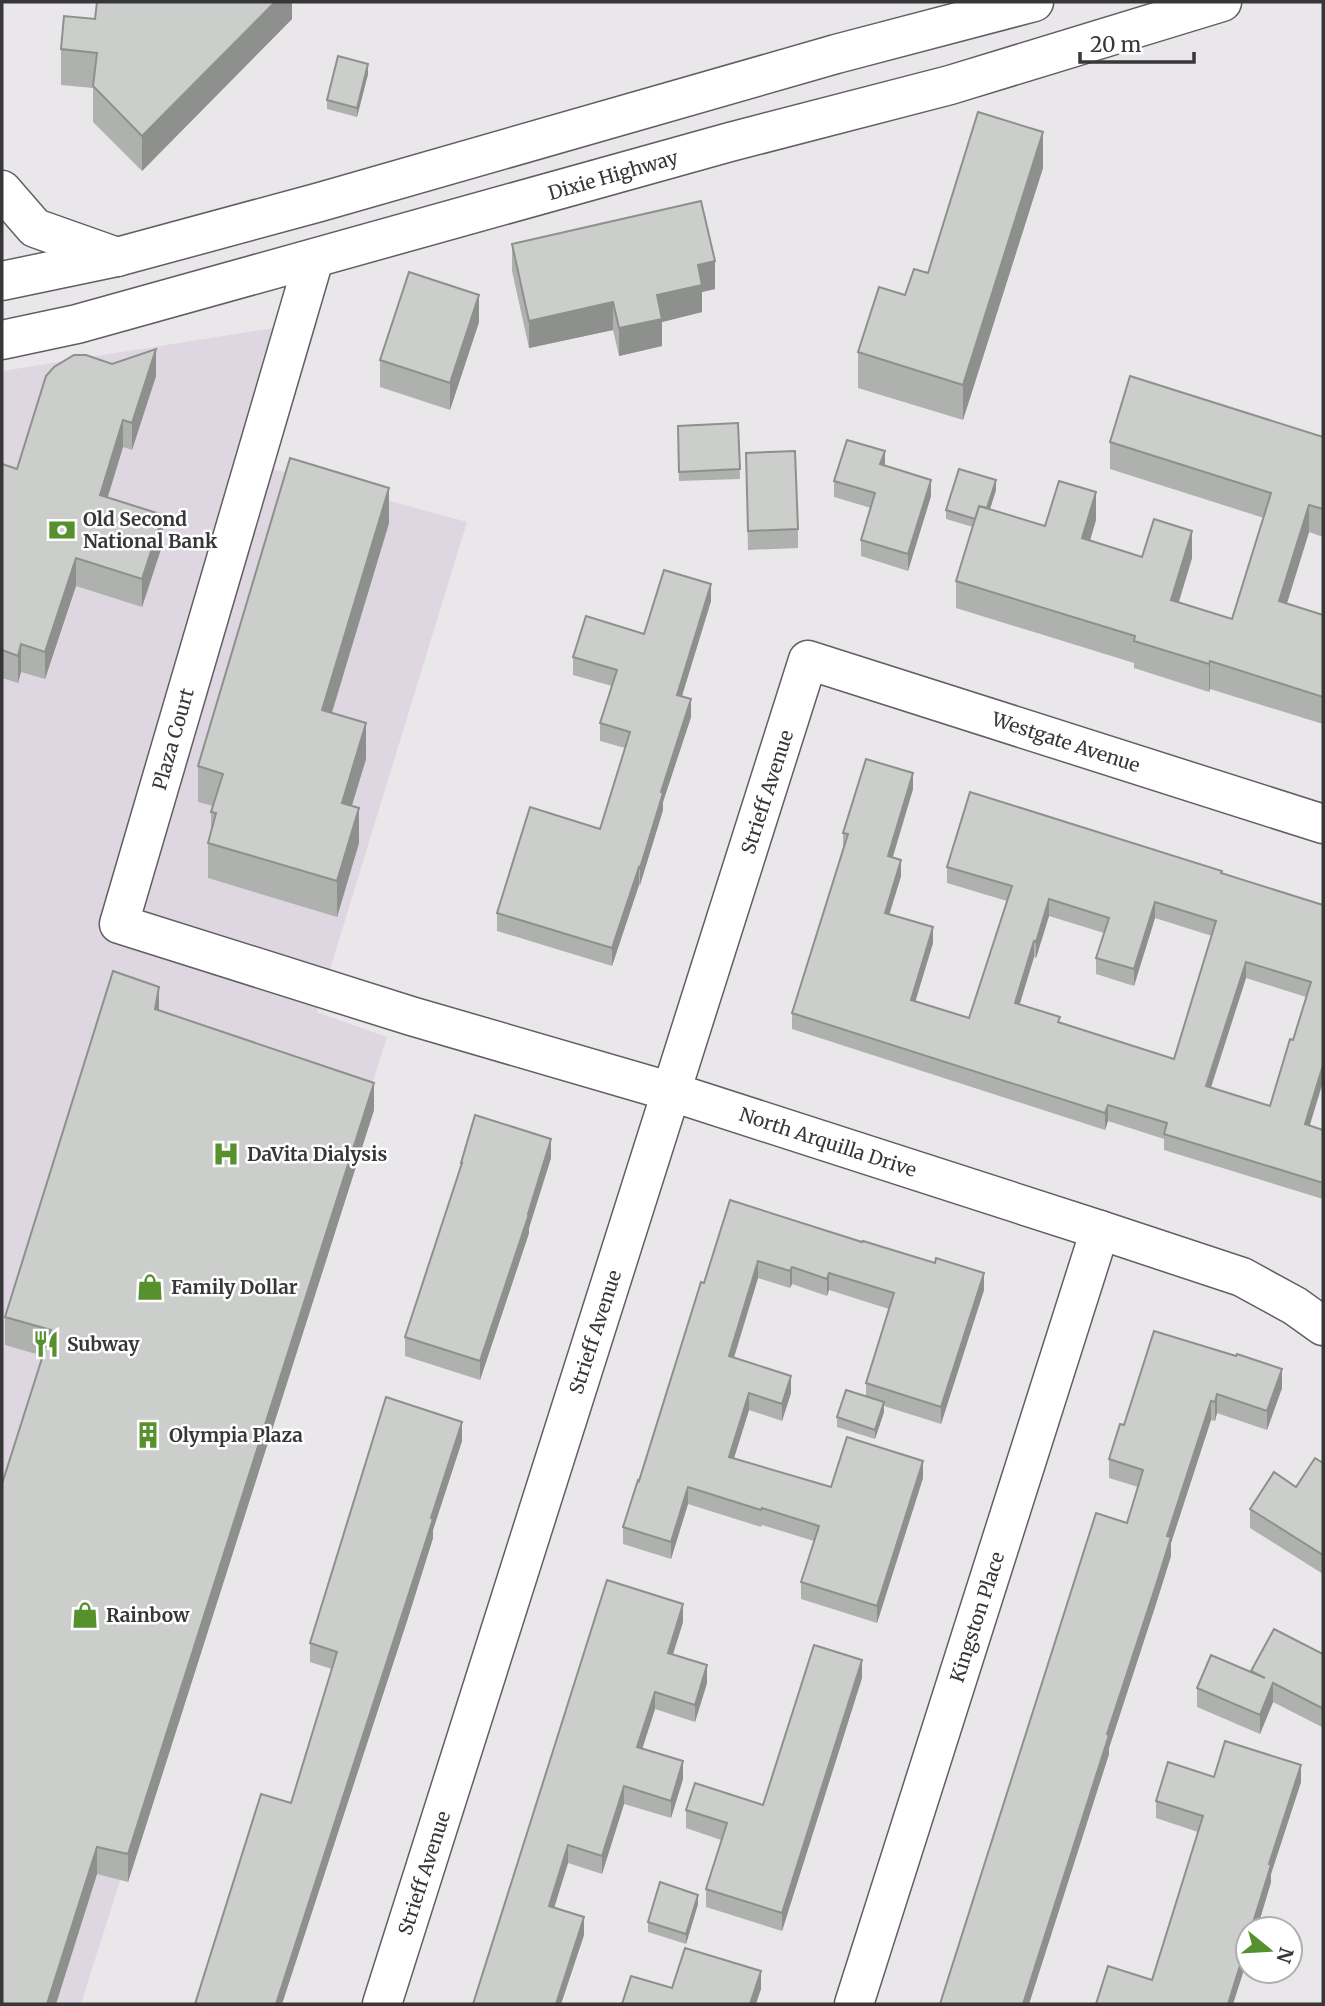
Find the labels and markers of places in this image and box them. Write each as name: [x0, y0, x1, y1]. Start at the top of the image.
place label: Old Second National Bank: [83, 507, 218, 553]
bank icon: Old Second National Bank: [47, 515, 77, 545]
hospital icon: DaVita Dialysis: [211, 1139, 241, 1169]
place label: DaVita Dialysis: [247, 1142, 387, 1166]
shop icon: Family Dollar: [135, 1272, 165, 1302]
place label: Family Dollar: [171, 1275, 298, 1299]
restaurant icon: Subway: [31, 1329, 61, 1359]
place label: Subway: [67, 1332, 140, 1356]
building icon: Olympia Plaza: [133, 1420, 163, 1450]
place label: Olympia Plaza: [169, 1423, 303, 1447]
shop icon: Rainbow: [70, 1600, 100, 1630]
place label: Rainbow: [106, 1603, 190, 1627]

